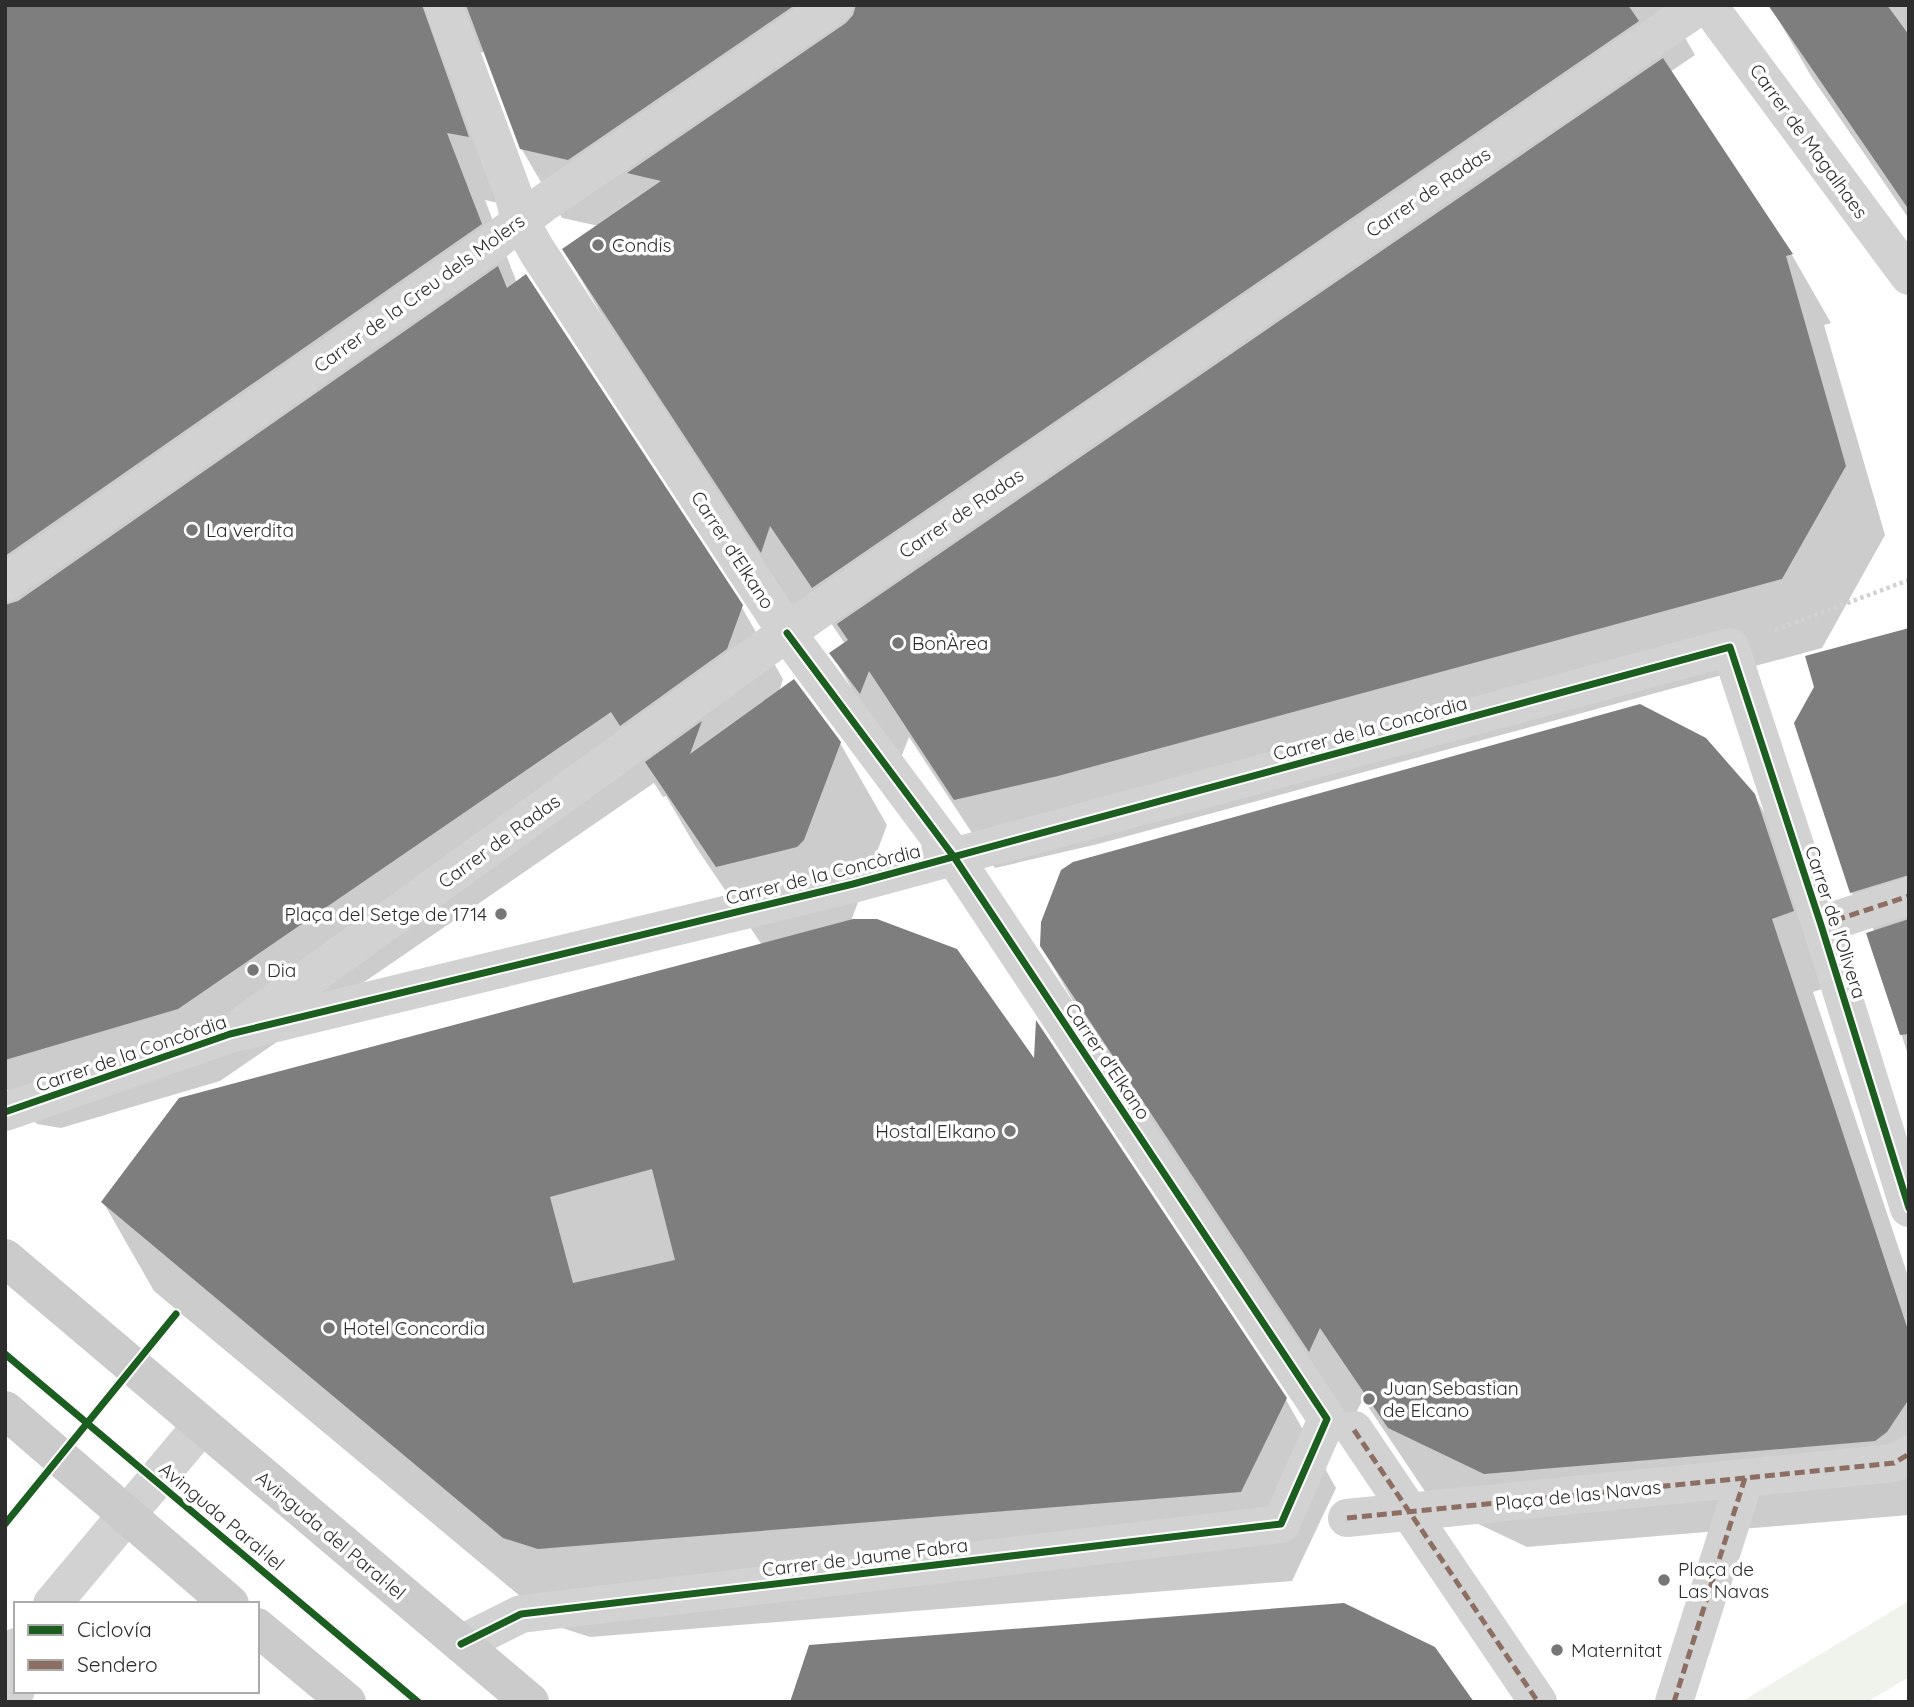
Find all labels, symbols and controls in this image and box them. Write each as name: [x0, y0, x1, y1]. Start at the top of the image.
street label: Carrer de Magalhaes: [1745, 59, 1873, 223]
street label: Carrer de Radas: [1361, 141, 1495, 243]
street label: Carrer de la Creu dels Molers: [309, 208, 529, 378]
place label: Condis: [612, 233, 671, 257]
marker: Condis: [590, 237, 606, 253]
street label: Carrer de Radas: [894, 462, 1028, 564]
street label: Carrer d'Elkano: [686, 487, 780, 613]
place label: La verdita: [206, 518, 294, 542]
marker: La verdita: [184, 522, 200, 538]
place label: BonÀrea: [912, 631, 988, 655]
marker: BonÀrea: [890, 635, 906, 651]
street label: Carrer de la Concòrdia: [1270, 691, 1470, 765]
street label: Carrer de Radas: [433, 789, 565, 893]
street label: Carrer de la Concòrdia: [723, 838, 923, 910]
street label: Carrer de l'Olivera: [1800, 843, 1872, 1001]
place label: Plaça del Setge de 1714: [284, 902, 487, 926]
marker: Plaça del Setge de 1714: [493, 906, 509, 922]
place label: Dia: [267, 958, 296, 982]
marker: Dia: [245, 962, 261, 978]
street label: Carrer d'Elkano: [1060, 998, 1156, 1124]
street label: Carrer de la Concòrdia: [33, 1009, 229, 1097]
place label: Hostal Elkano: [875, 1119, 996, 1143]
marker: Hostal Elkano: [1002, 1123, 1018, 1139]
place label: Hotel Concordia: [343, 1316, 485, 1340]
marker: Hotel Concordia: [321, 1320, 337, 1336]
place label: Juan Sebastian de Elcano: [1383, 1376, 1519, 1422]
marker: Juan Sebastian de Elcano: [1361, 1391, 1377, 1407]
street label: Avinguda Paral·lel: [154, 1457, 290, 1575]
street label: Avinguda del Paral·lel: [251, 1465, 411, 1605]
street label: Plaça de las Navas: [1494, 1474, 1662, 1516]
street label: Carrer de Jaume Fabra: [761, 1532, 969, 1582]
place label: Plaça de Las Navas: [1678, 1557, 1769, 1603]
marker: Plaça de Las Navas: [1656, 1572, 1672, 1588]
legend: [14, 1602, 259, 1693]
text: Ciclovía: [77, 1616, 152, 1642]
place label: Maternitat: [1571, 1638, 1662, 1662]
marker: Maternitat: [1549, 1642, 1565, 1658]
text: Sendero: [77, 1651, 158, 1677]

